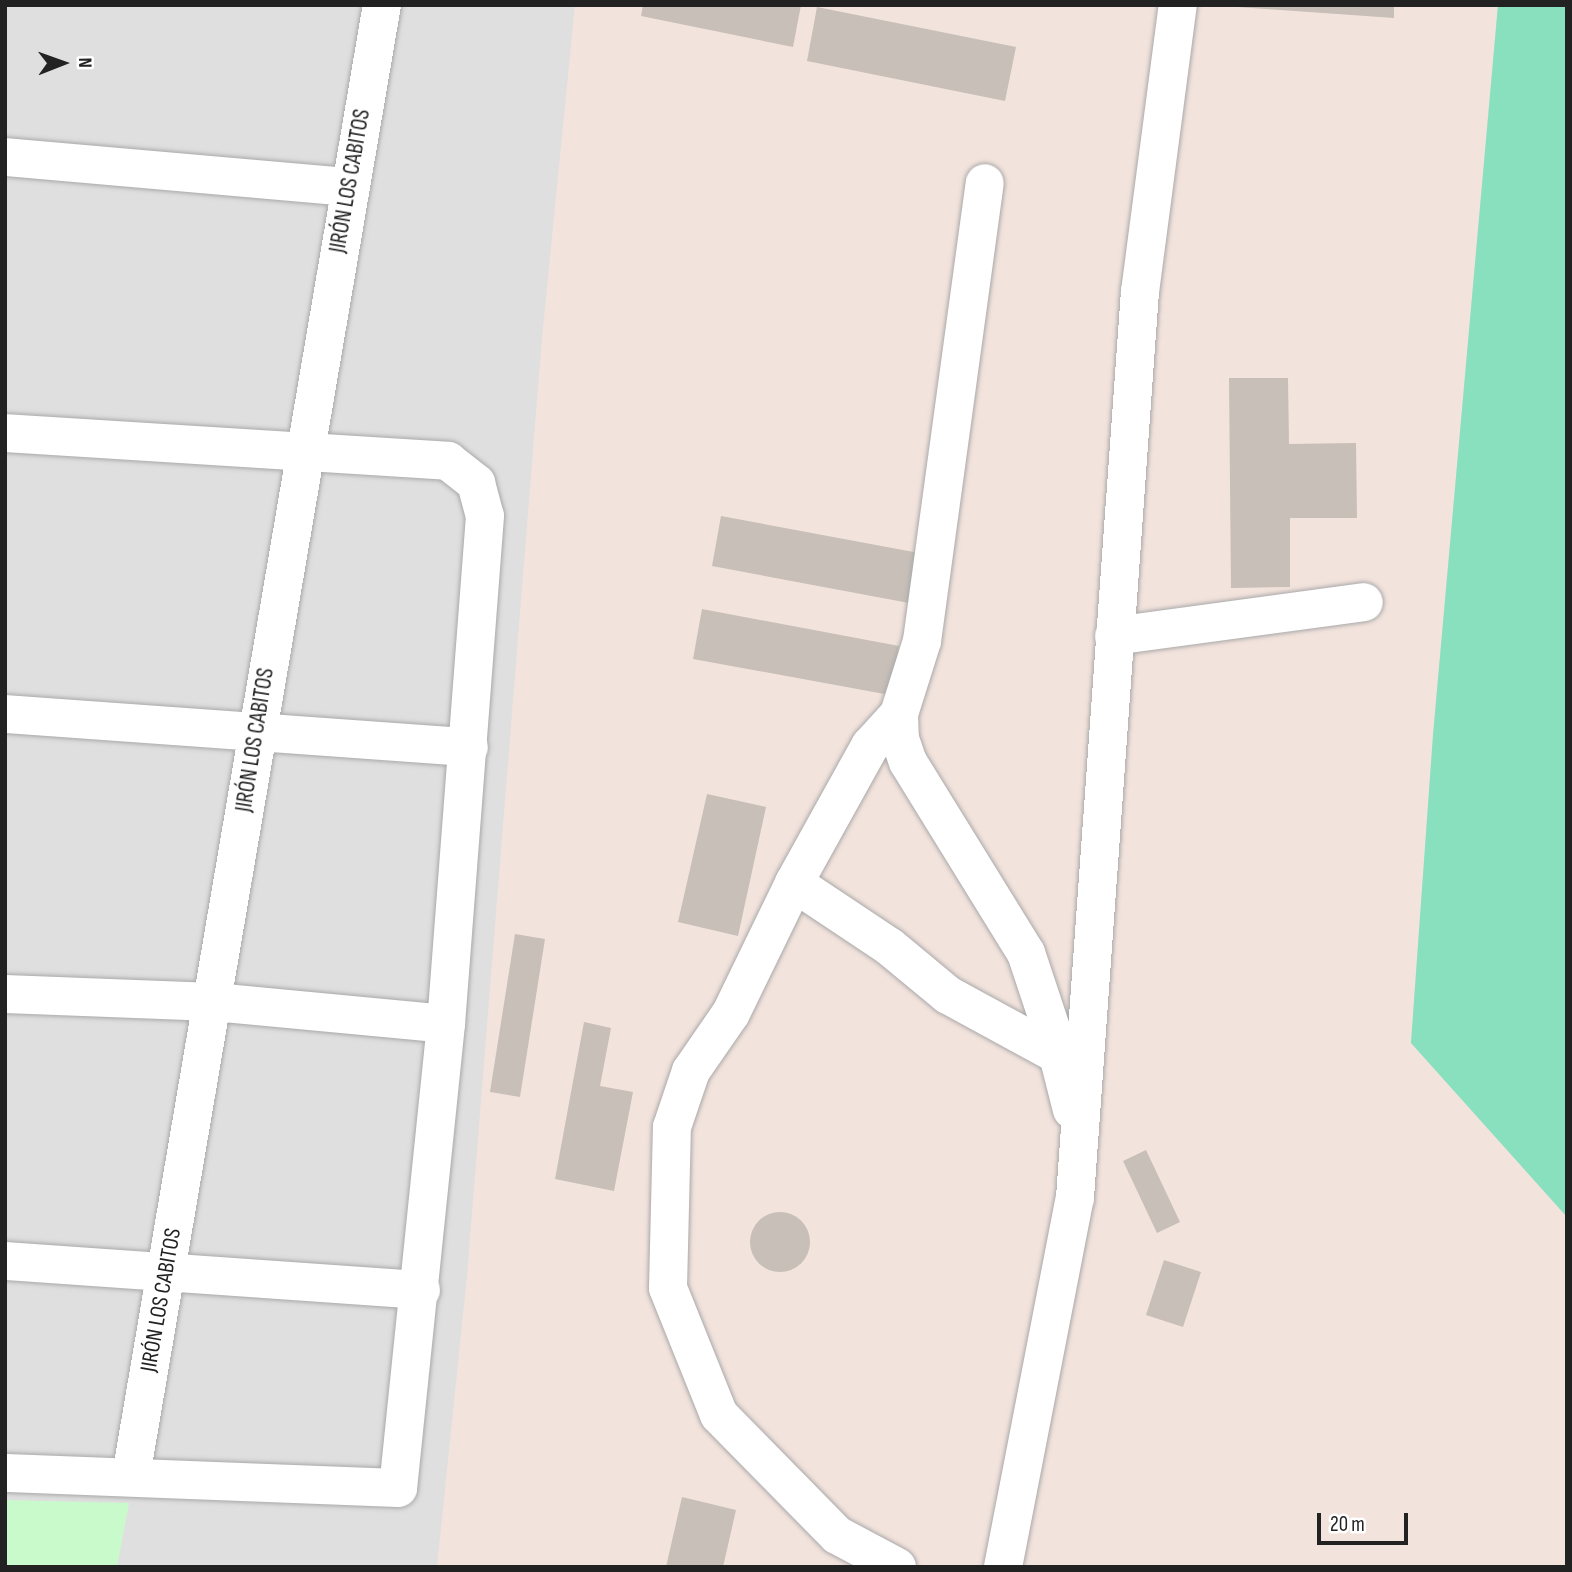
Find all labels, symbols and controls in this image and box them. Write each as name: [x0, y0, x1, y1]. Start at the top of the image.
north arrow: [28, 28, 98, 98]
text: N: [73, 57, 96, 68]
street label: JIRÓN LOS CABITOS: [324, 107, 376, 255]
street label: JIRÓN LOS CABITOS: [230, 666, 280, 814]
street label: JIRÓN LOS CABITOS: [135, 1226, 187, 1374]
scale bar: [1320, 1498, 1411, 1542]
text: 20 m: [1330, 1512, 1365, 1537]

